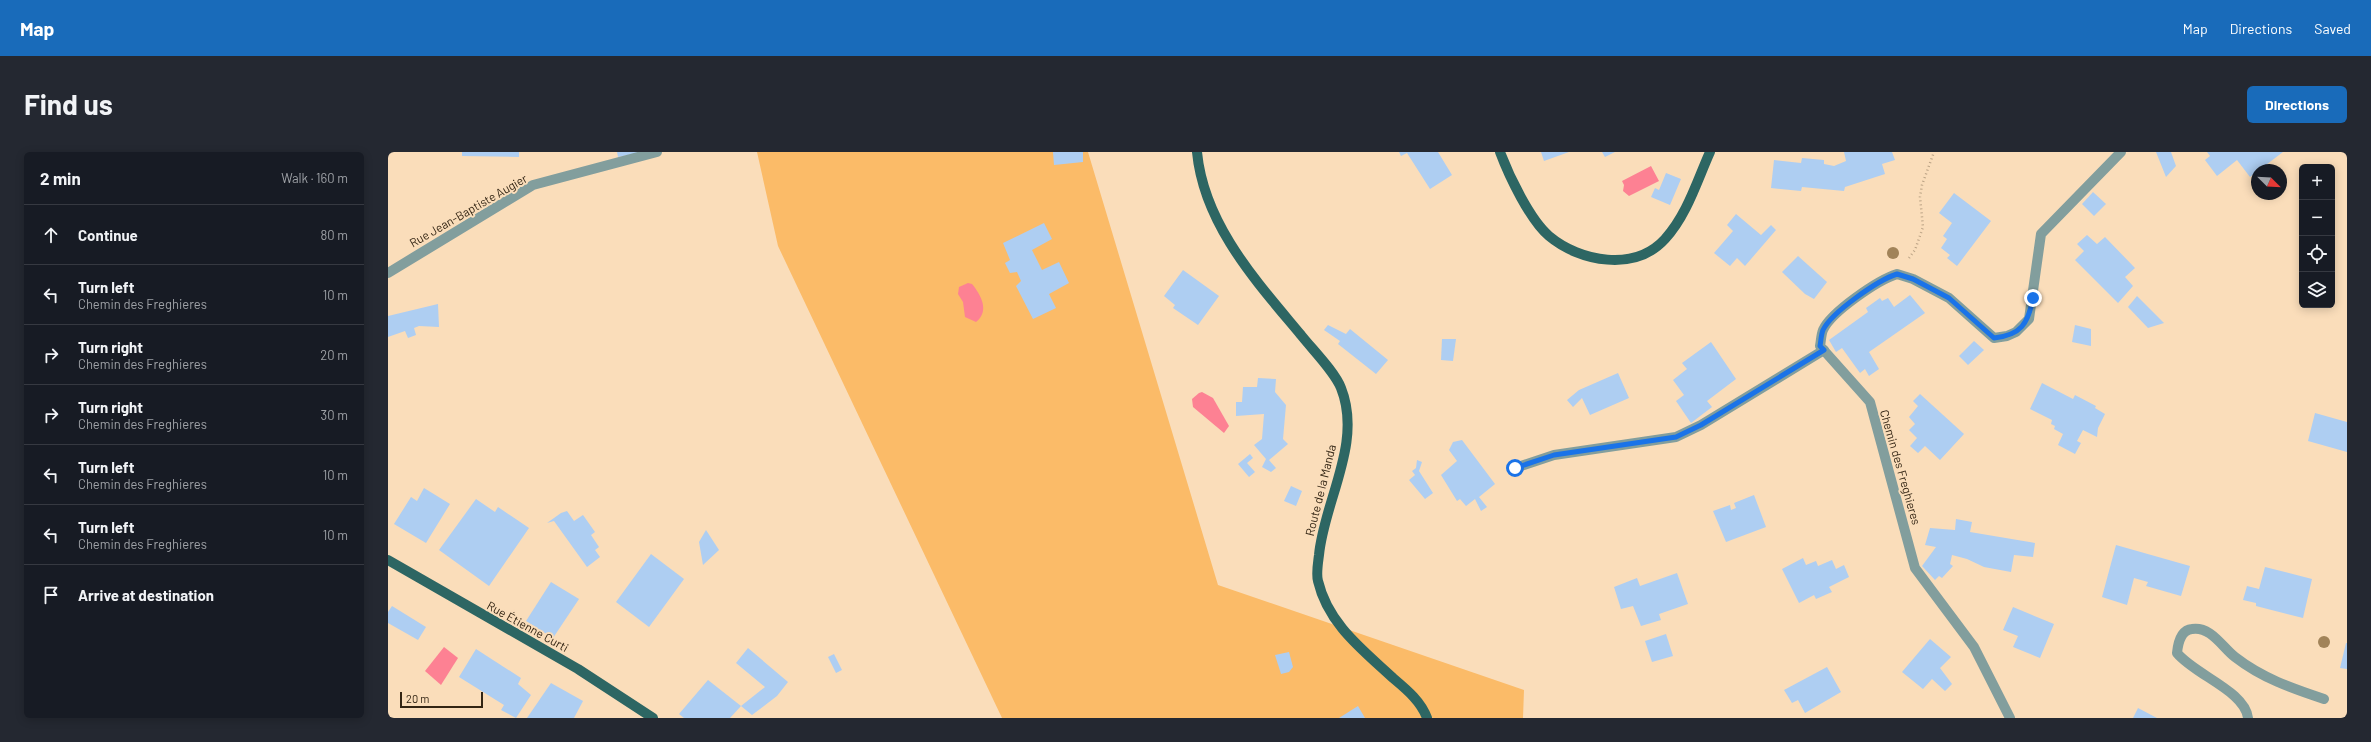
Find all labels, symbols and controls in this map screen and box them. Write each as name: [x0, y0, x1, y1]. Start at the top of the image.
text: Map: [20, 17, 54, 40]
text: Map: [2183, 20, 2208, 37]
text: Directions: [2230, 20, 2292, 37]
text: Saved: [2314, 20, 2351, 37]
button: Directions: [2247, 86, 2347, 123]
text: Find us: [24, 87, 113, 121]
north arrow: [2251, 164, 2287, 200]
map controls: [2299, 164, 2335, 308]
button: +: [2299, 164, 2335, 200]
text: 2 min: [40, 168, 81, 188]
text: Walk · 160 m: [281, 170, 348, 186]
street label: Rue Jean-Baptiste Augier: [407, 170, 530, 249]
button: −: [2299, 200, 2335, 236]
icon: ahead: [40, 224, 62, 246]
text: Continue: [78, 226, 138, 244]
text: 80 m: [321, 227, 348, 243]
button: locate: [2299, 236, 2335, 272]
button: layers: [2299, 272, 2335, 308]
text: Turn left: [78, 278, 134, 296]
icon: left: [40, 284, 62, 306]
text: 10 m: [323, 287, 348, 303]
route end: [2024, 289, 2042, 307]
text: Chemin des Freghieres: [78, 296, 207, 312]
text: Turn right: [78, 338, 143, 356]
icon: right: [40, 344, 62, 366]
text: 20 m: [320, 347, 348, 363]
text: Chemin des Freghieres: [78, 356, 207, 372]
text: Turn right: [78, 398, 143, 416]
icon: right: [40, 404, 62, 426]
text: 30 m: [321, 407, 348, 423]
street label: Chemin des Freghieres: [1878, 408, 1924, 526]
text: Chemin des Freghieres: [78, 416, 207, 432]
street label: Route de la Manda: [1302, 443, 1338, 537]
text: Turn left: [78, 458, 134, 476]
route start: [1506, 459, 1524, 477]
icon: left: [40, 464, 62, 486]
text: 10 m: [323, 467, 348, 483]
text: Chemin des Freghieres: [78, 476, 207, 492]
text: Turn left: [78, 518, 134, 536]
icon: left: [40, 524, 62, 546]
text: 10 m: [323, 527, 348, 543]
text: Chemin des Freghieres: [78, 536, 207, 552]
icon: arrive: [40, 584, 62, 606]
text: Arrive at destination: [78, 586, 214, 604]
street label: Rue Étienne Curti: [485, 598, 571, 654]
scale bar: [400, 690, 483, 709]
text: 20 m: [406, 692, 429, 705]

